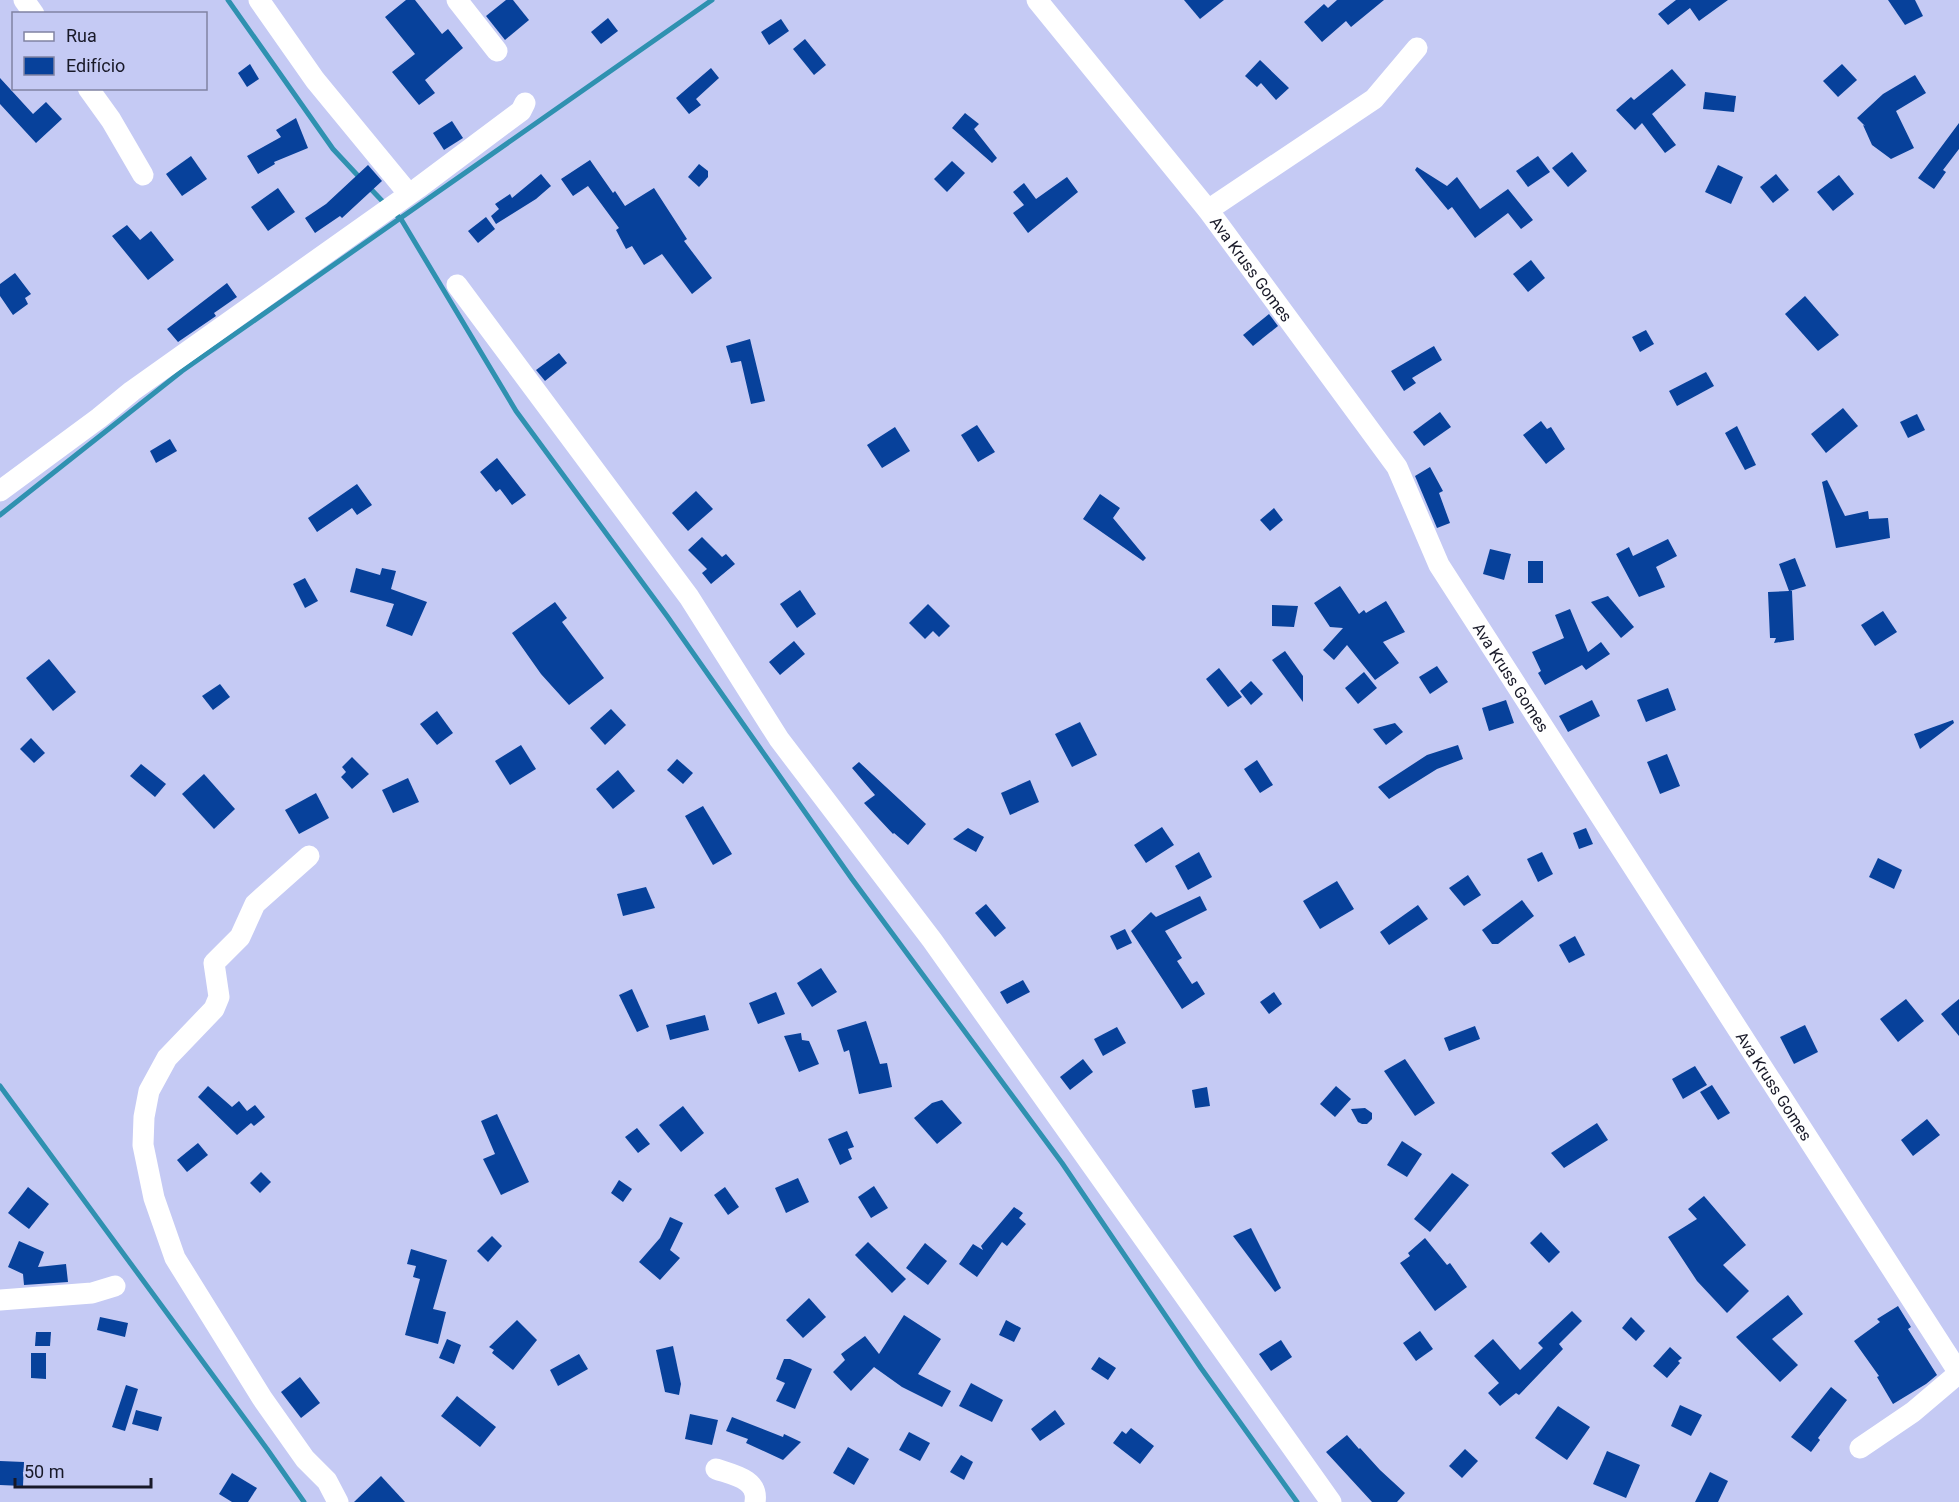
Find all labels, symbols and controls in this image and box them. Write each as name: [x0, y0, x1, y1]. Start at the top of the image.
legend: [12, 12, 207, 90]
text: Rua: [66, 25, 97, 46]
text: Edifício: [66, 55, 125, 76]
street label: Ava Kruss Gomes: [1206, 213, 1296, 326]
street label: Ava Kruss Gomes: [1469, 619, 1553, 736]
street label: Ava Kruss Gomes: [1732, 1028, 1816, 1144]
scale bar: [15, 1451, 152, 1489]
text: 50 m: [24, 1461, 64, 1482]

